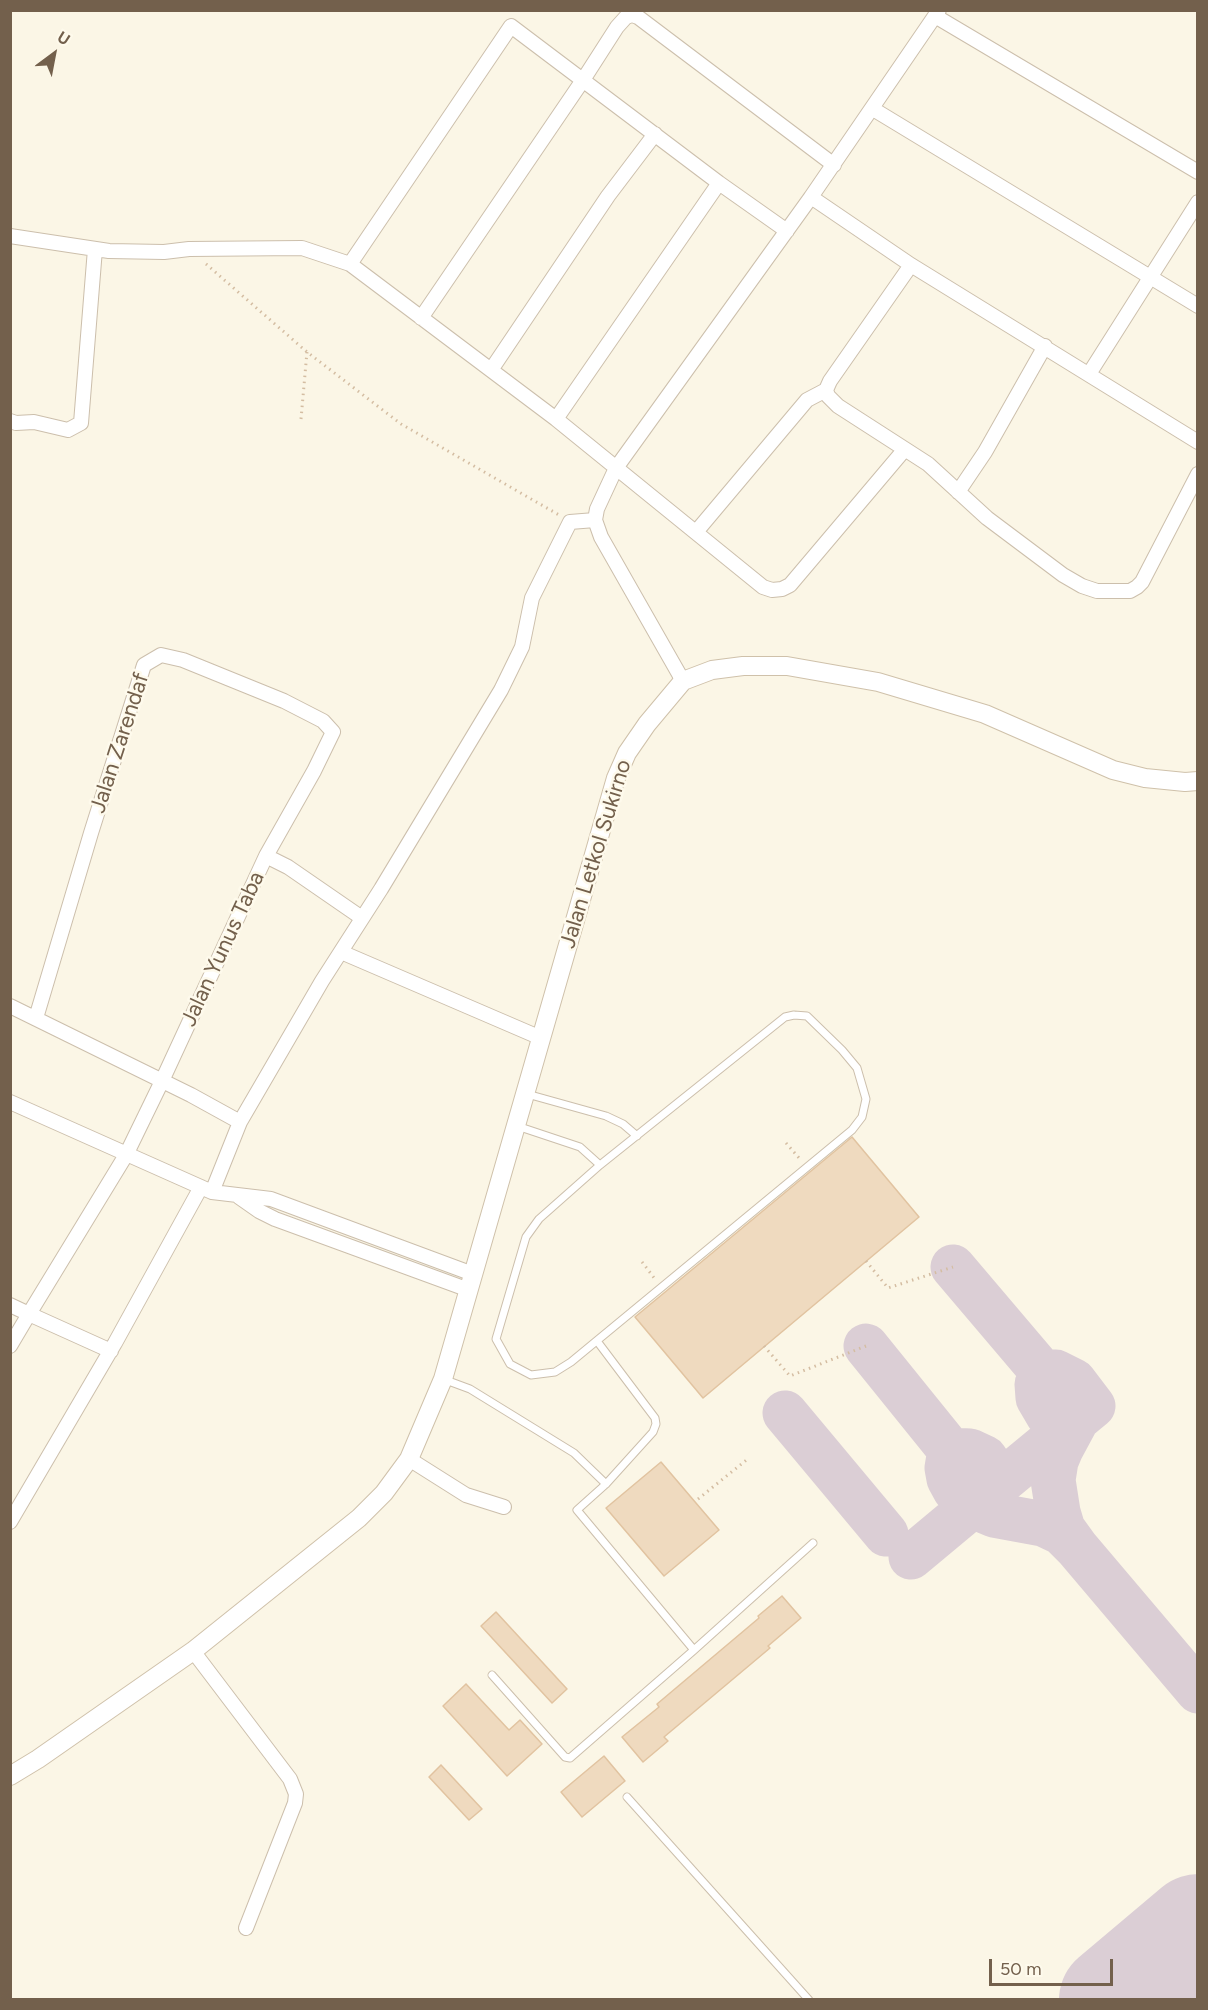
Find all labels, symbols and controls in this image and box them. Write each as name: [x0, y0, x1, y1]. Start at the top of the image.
north arrow: [24, 24, 84, 84]
text: U: [54, 27, 74, 49]
street label: Jalan Zarendaf: [85, 670, 155, 816]
street label: Jalan Letkol Sukirno: [555, 757, 637, 951]
street label: Jalan Yunus Taba: [176, 867, 270, 1031]
scale bar: [992, 1947, 1116, 1985]
text: 50 m: [1000, 1958, 1042, 1980]

